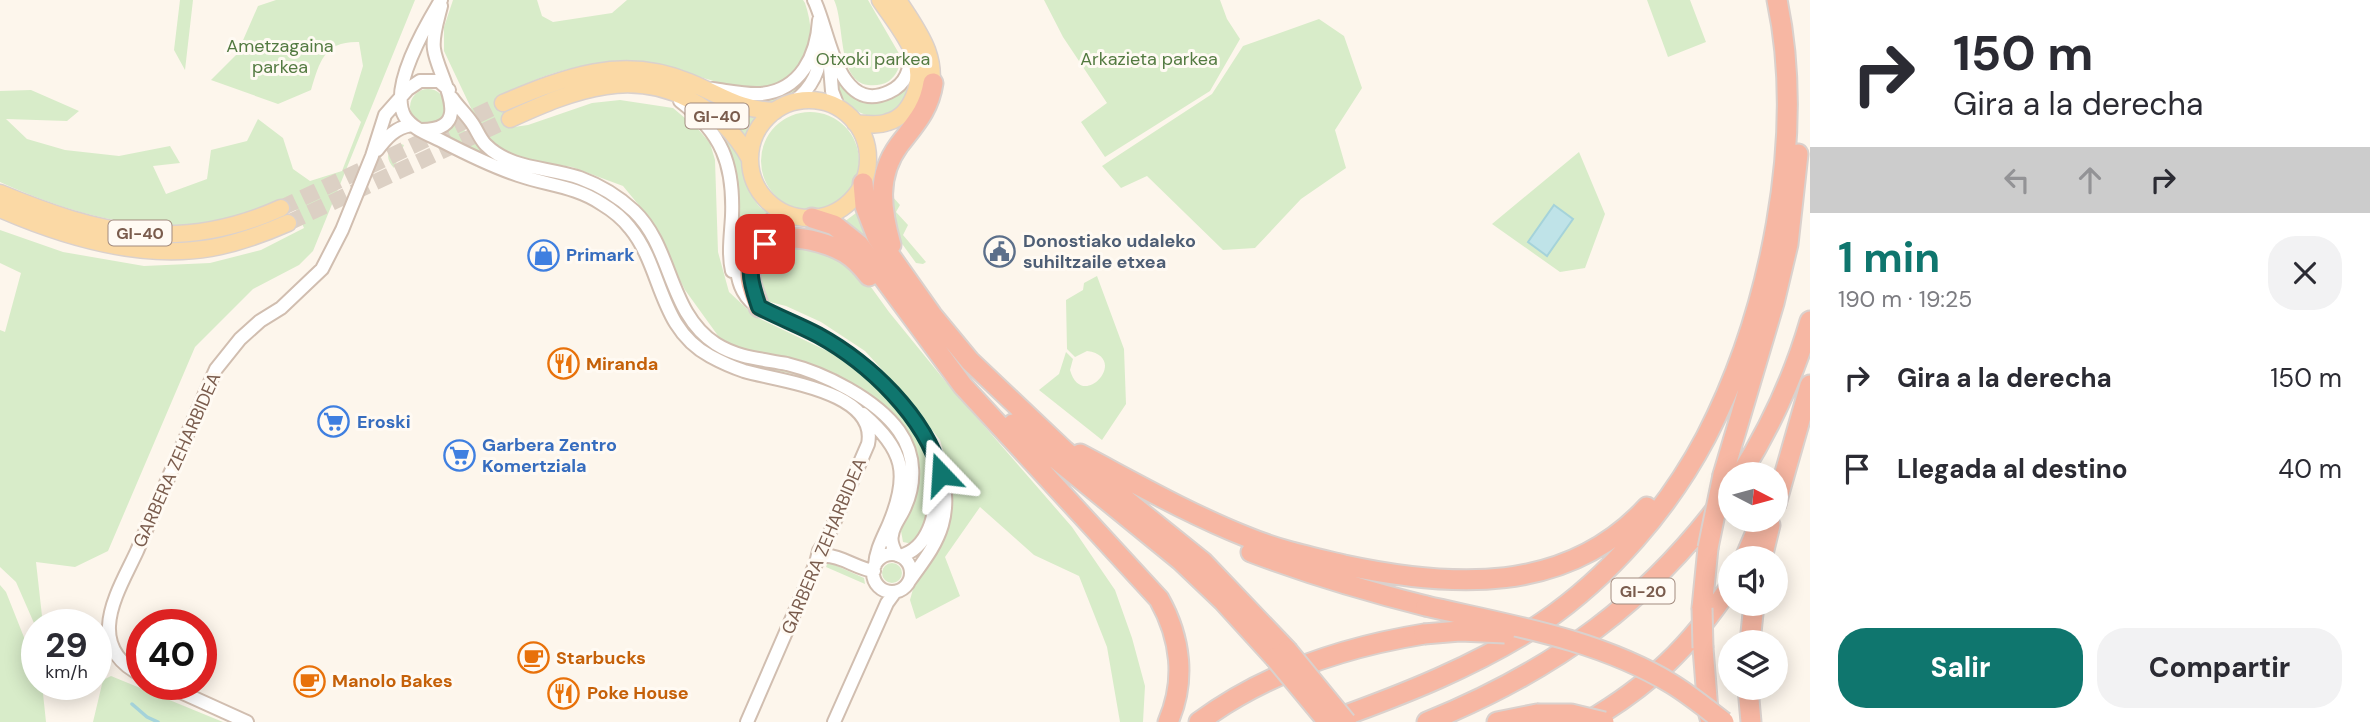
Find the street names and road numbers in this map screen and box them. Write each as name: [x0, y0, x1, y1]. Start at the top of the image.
road number: GI-40: [686, 104, 748, 128]
road number: GI-40: [108, 220, 172, 246]
street label: GARBERA ZEHARBIDEA: [128, 369, 226, 551]
street label: GARBERA ZEHARBIDEA: [776, 454, 872, 638]
road number: GI-20: [1612, 578, 1674, 604]

